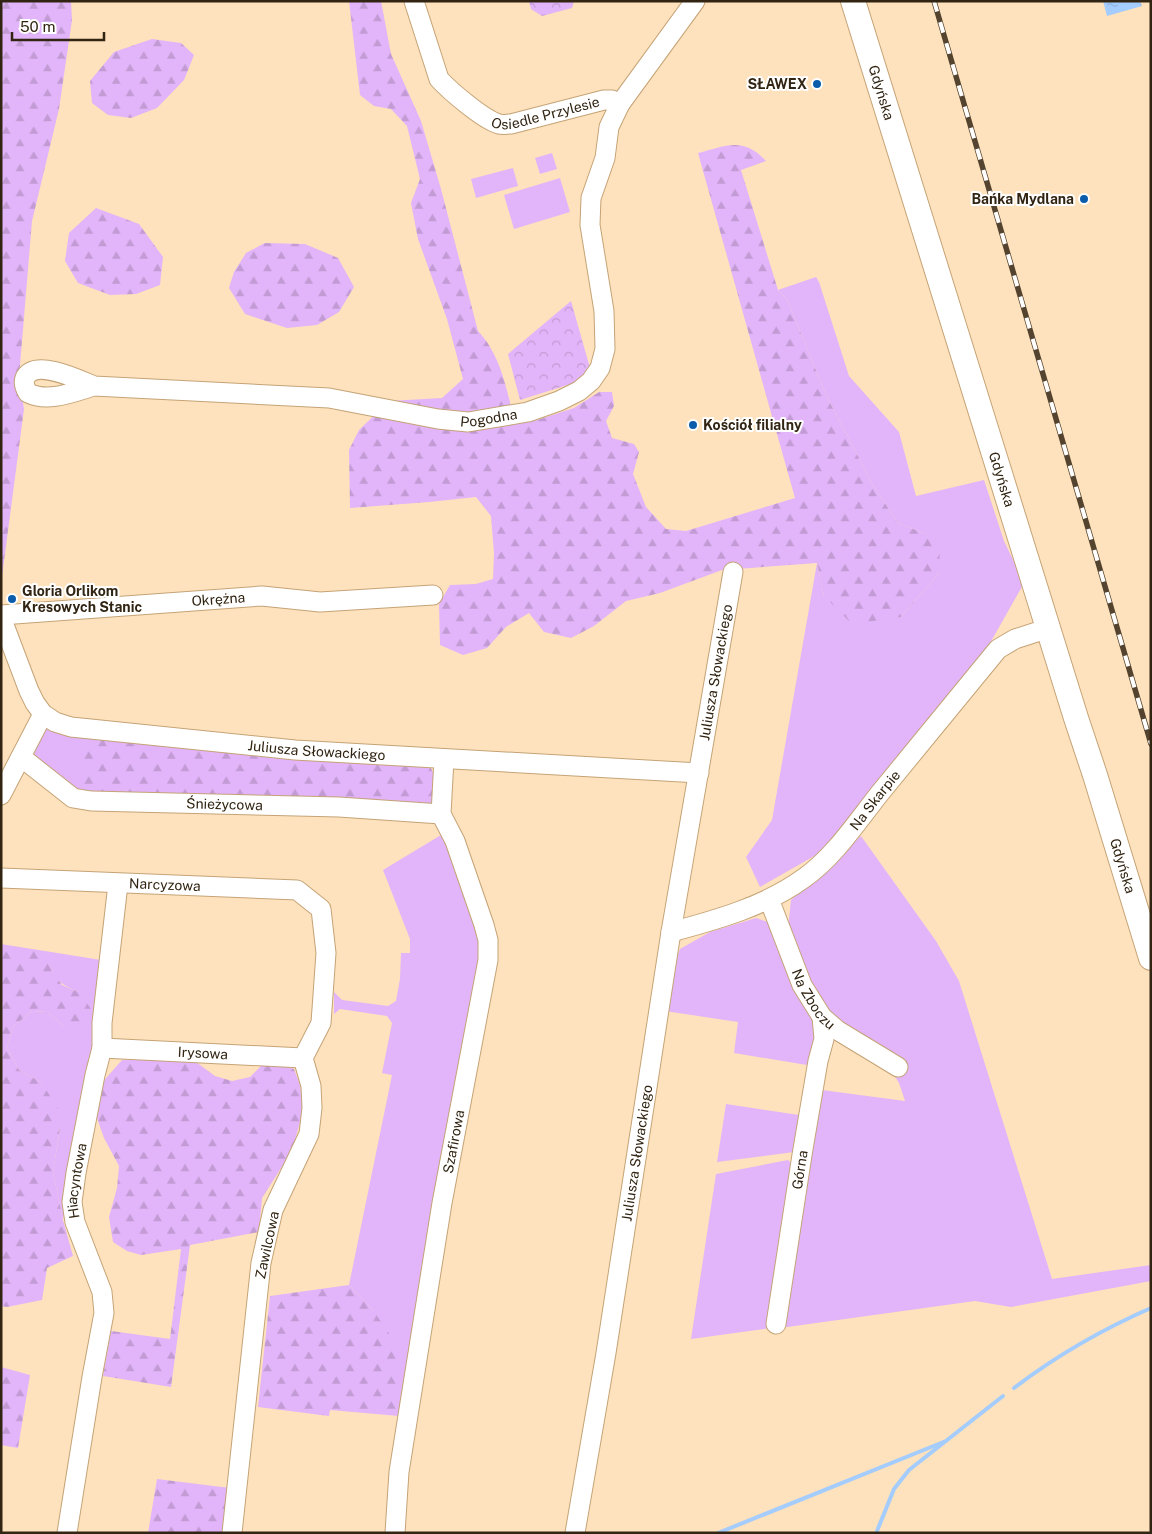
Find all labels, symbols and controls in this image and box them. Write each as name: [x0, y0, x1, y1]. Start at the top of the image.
scale bar: [12, 10, 105, 42]
text: 50 m: [20, 18, 55, 35]
street label: Gdyńska: [865, 63, 898, 122]
place label: SŁAWEX: [747, 76, 807, 92]
marker: SŁAWEX: [811, 78, 823, 90]
street label: Osiedle Przylesie: [489, 93, 601, 133]
place label: Bańka Mydlana: [971, 191, 1074, 207]
marker: Bańka Mydlana: [1078, 193, 1090, 205]
street label: Pogodna: [460, 406, 518, 430]
place label: Kościół filialny: [703, 417, 802, 433]
marker: Kościół filialny: [687, 419, 699, 431]
street label: Gdyńska: [986, 450, 1018, 509]
place label: Gloria Orlikom Kresowych Stanic: [22, 583, 142, 615]
street label: Okrężna: [191, 589, 246, 609]
marker: Gloria Orlikom Kresowych Stanic: [6, 593, 18, 605]
street label: Juliusza Słowackiego: [696, 603, 735, 742]
street label: Juliusza Słowackiego: [247, 737, 386, 763]
street label: Na Skarpie: [846, 767, 903, 833]
street label: Śnieżycowa: [186, 793, 263, 813]
street label: Gdyńska: [1107, 836, 1139, 895]
street label: Narcyzowa: [129, 875, 201, 894]
street label: Na Zboczu: [789, 967, 838, 1033]
street label: Irysowa: [177, 1044, 228, 1062]
street label: Juliusza Słowackiego: [618, 1084, 655, 1222]
street label: Szafirowa: [440, 1109, 467, 1175]
street label: Hiacyntowa: [64, 1142, 90, 1220]
street label: Górna: [789, 1149, 811, 1191]
street label: Zawilcowa: [252, 1210, 282, 1280]

